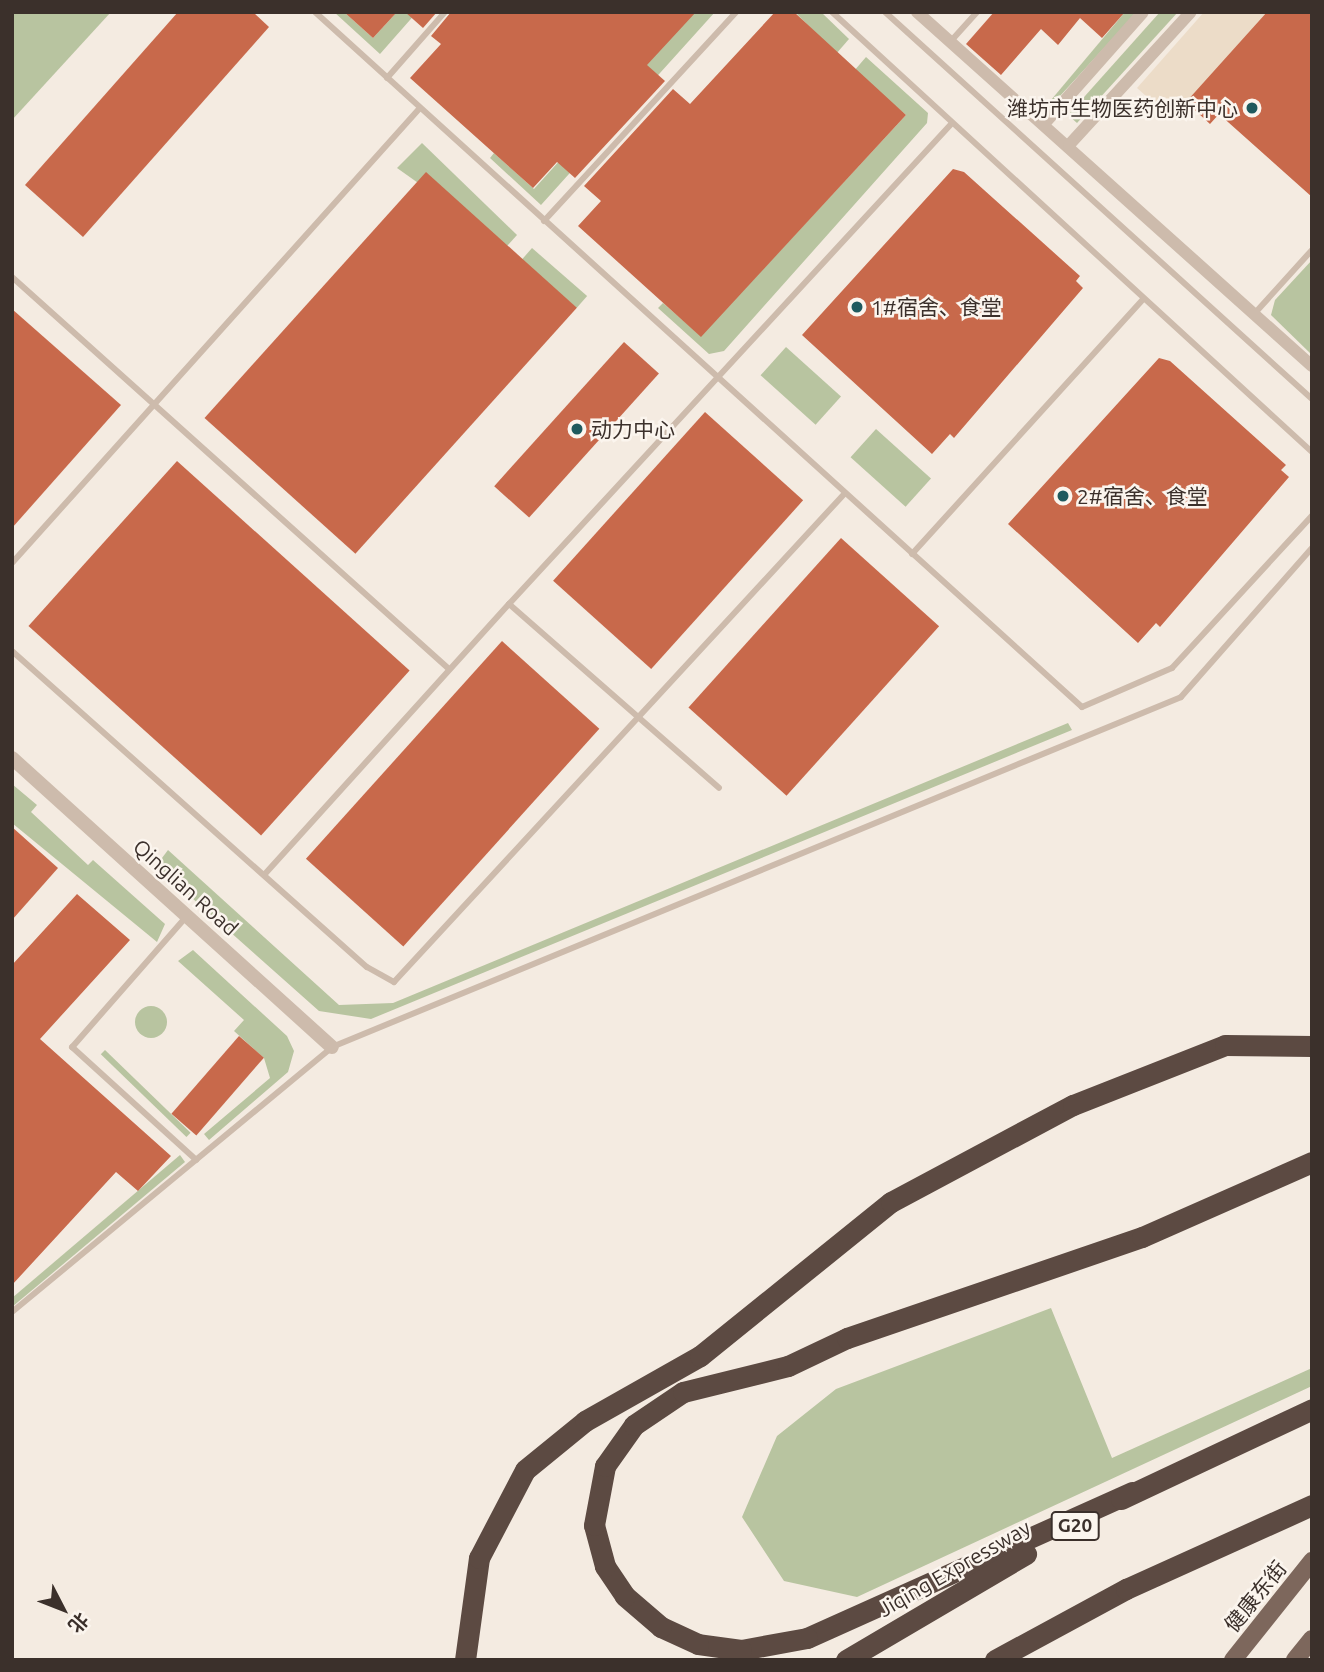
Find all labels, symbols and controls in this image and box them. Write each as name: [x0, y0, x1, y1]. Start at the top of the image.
place label: 潍坊市生物医药创新中心: [1007, 95, 1238, 121]
marker: 潍坊市生物医药创新中心: [1244, 100, 1260, 116]
place label: 1#宿舍、食堂: [871, 294, 1002, 320]
marker: 1#宿舍、食堂: [849, 299, 865, 315]
place label: 动力中心: [591, 416, 675, 442]
marker: 动力中心: [569, 421, 585, 437]
place label: 2#宿舍、食堂: [1077, 483, 1208, 509]
marker: 2#宿舍、食堂: [1055, 488, 1071, 504]
street label: Qinglian Road: [128, 833, 244, 941]
road number: G20: [1050, 1510, 1100, 1542]
street label: Jiqing Expressway: [873, 1514, 1035, 1622]
street label: 健康东街: [1219, 1555, 1291, 1637]
north arrow: [28, 1574, 98, 1644]
text: 北: [64, 1609, 93, 1637]

